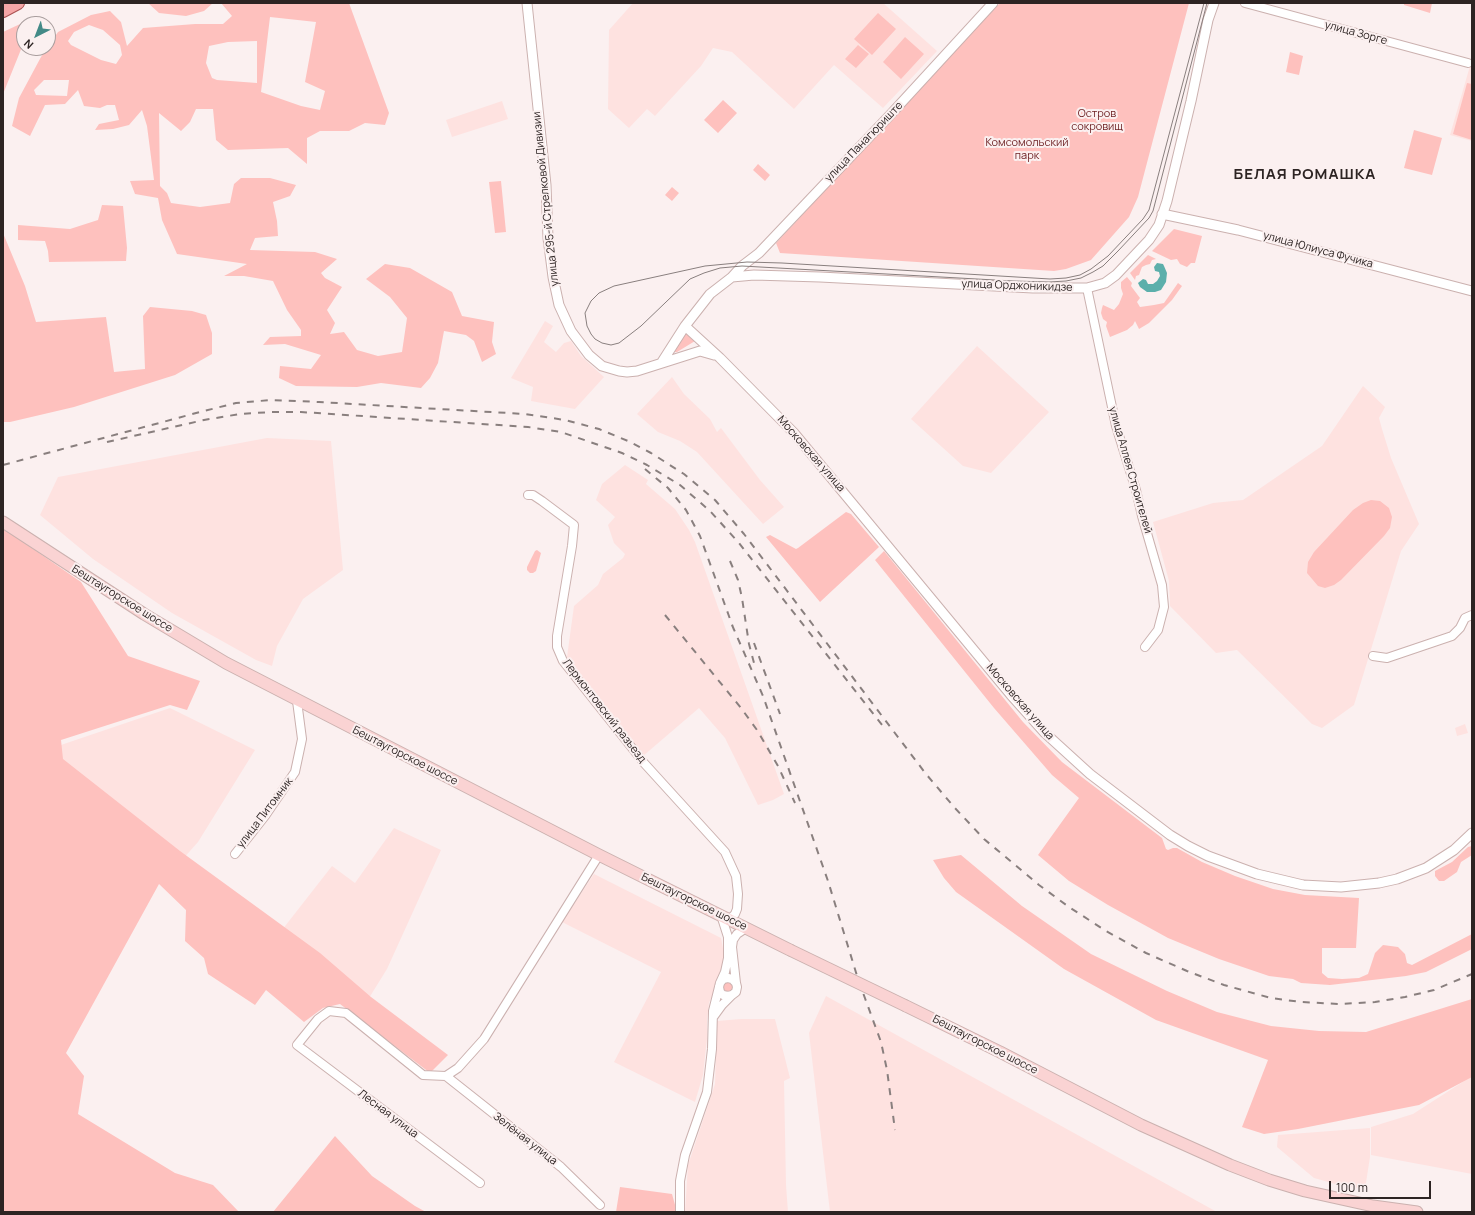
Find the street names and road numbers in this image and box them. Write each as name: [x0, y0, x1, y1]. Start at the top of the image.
street label: улица Зорге: [1323, 18, 1389, 48]
street label: улица Панагюриште: [822, 99, 906, 185]
street label: улица 295-й Стрелковой Дивизии: [530, 111, 562, 287]
street label: улица Юлиуса Фучика: [1262, 229, 1374, 271]
street label: улица Орджоникидзе: [961, 277, 1073, 295]
street label: улица Аллея Строителей: [1106, 405, 1154, 535]
street label: Московская улица: [774, 413, 848, 495]
street label: Бештаугорское шоссе: [69, 563, 175, 635]
street label: Лермонтовский разъезд: [559, 656, 649, 766]
street label: Московская улица: [983, 661, 1057, 743]
street label: Бештаугорское шоссе: [350, 724, 460, 788]
street label: улица Питомник: [234, 775, 296, 851]
street label: Бештаугорское шоссе: [639, 871, 749, 933]
street label: Бештаугорское шоссе: [930, 1013, 1040, 1077]
street label: Лесная улица: [355, 1087, 421, 1141]
street label: Зелёная улица: [490, 1110, 560, 1168]

